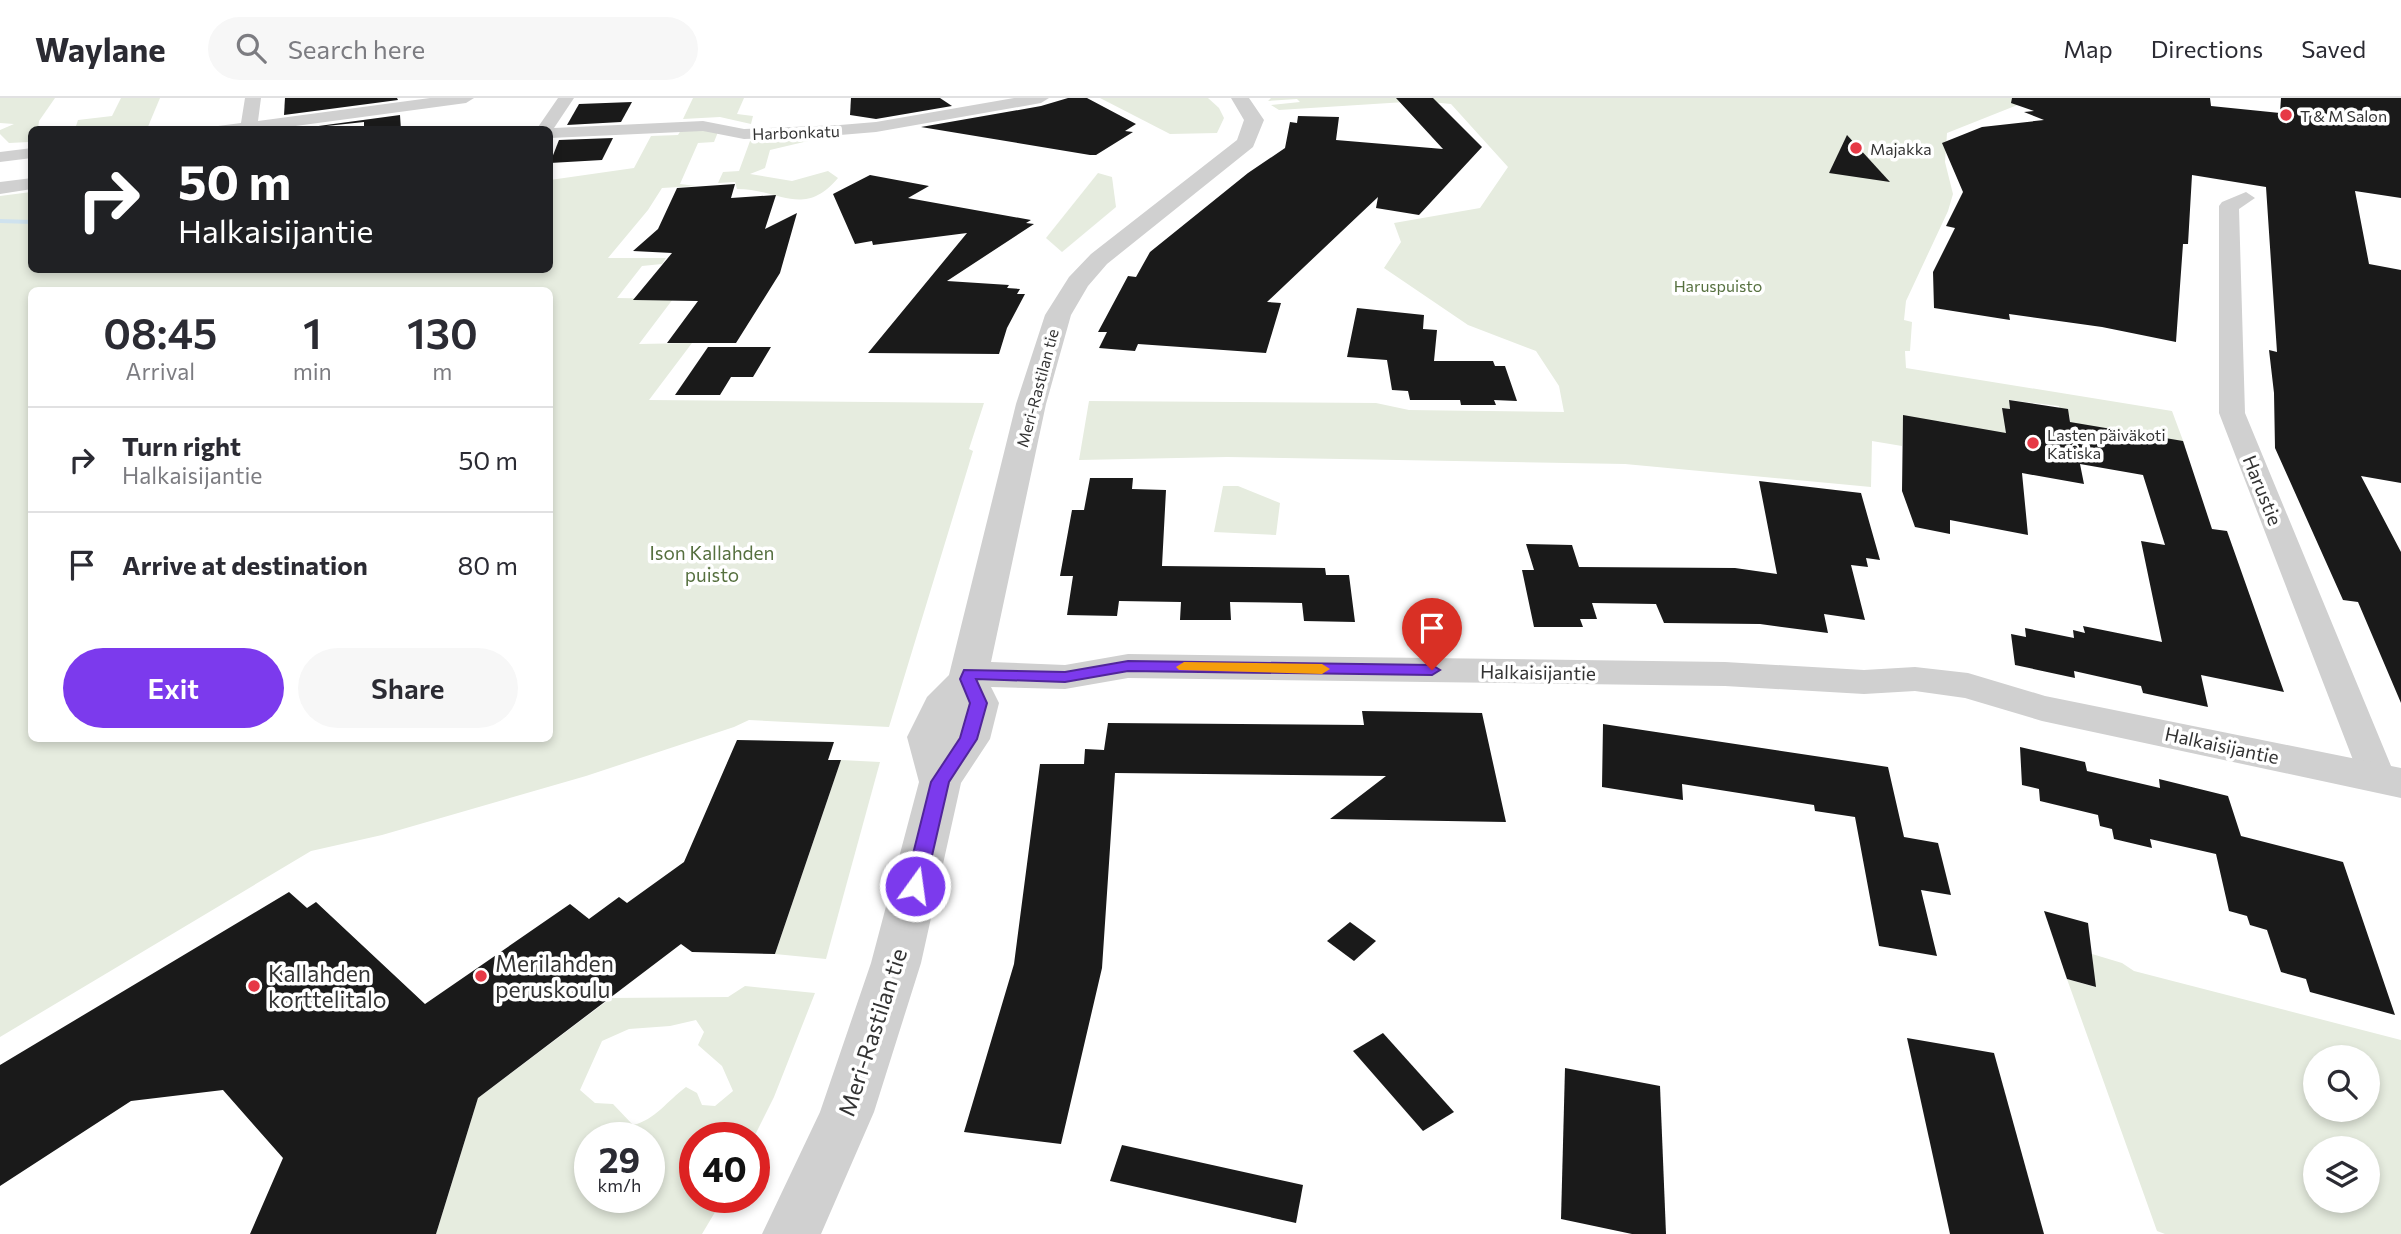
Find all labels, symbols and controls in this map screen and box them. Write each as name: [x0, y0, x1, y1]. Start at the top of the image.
search box: [208, 17, 698, 80]
text: Waylane: [35, 28, 166, 69]
icon: search: [232, 29, 270, 67]
text: Search here: [288, 33, 425, 64]
text: Map: [2063, 34, 2113, 63]
text: Directions: [2151, 34, 2263, 63]
text: Saved: [2301, 34, 2366, 63]
place label: T & M Salon: [2300, 106, 2387, 125]
marker: T & M Salon: [2278, 107, 2294, 123]
street label: Harbonkatu: [752, 121, 840, 143]
place label: Majakka: [1870, 139, 1932, 158]
marker: Majakka: [1848, 140, 1864, 156]
text: 50 m: [178, 150, 291, 210]
icon: right: [63, 154, 154, 245]
text: Halkaisijantie: [178, 210, 373, 250]
park label: Haruspuisto: [1674, 276, 1762, 295]
text: 08:45: [103, 306, 217, 358]
text: 1: [303, 306, 322, 358]
text: 130: [407, 306, 478, 358]
street label: Meri-Rastilan tie: [1012, 327, 1062, 449]
text: Arrival: [126, 357, 195, 385]
text: min: [293, 357, 332, 385]
text: m: [432, 357, 452, 385]
place label: Lasten päiväkoti Katiska: [2047, 425, 2166, 462]
text: Turn right: [122, 430, 241, 461]
marker: Lasten päiväkoti Katiska: [2025, 435, 2041, 451]
icon: right: [63, 441, 101, 479]
text: 50 m: [458, 444, 518, 475]
street label: Harustie: [2239, 452, 2287, 528]
text: Halkaisijantie: [122, 461, 262, 489]
park label: Ison Kallahden puisto: [650, 541, 774, 586]
icon: arrive: [63, 546, 101, 584]
text: Arrive at destination: [122, 549, 368, 580]
text: 80 m: [458, 549, 518, 580]
pin: [1402, 598, 1462, 670]
icon: arrive: [1413, 609, 1451, 647]
button: Exit: [63, 648, 284, 728]
button: Share: [298, 648, 518, 728]
street label: Halkaisijantie: [1480, 659, 1596, 685]
street label: Halkaisijantie: [2163, 722, 2281, 768]
position arrow: [878, 849, 952, 923]
street label: Meri-Rastilan tie: [832, 944, 912, 1120]
place label: Merilahden peruskoulu: [495, 949, 614, 1003]
place label: Kallahden korttelitalo: [268, 959, 387, 1013]
marker: Merilahden peruskoulu: [473, 968, 489, 984]
marker: Kallahden korttelitalo: [246, 978, 262, 994]
map controls: [2303, 1045, 2380, 1213]
button: search: [2303, 1045, 2380, 1122]
speed limit sign: 40: [679, 1122, 770, 1213]
button: layers: [2303, 1136, 2380, 1213]
text: 29: [599, 1137, 640, 1180]
text: km/h: [598, 1174, 641, 1196]

